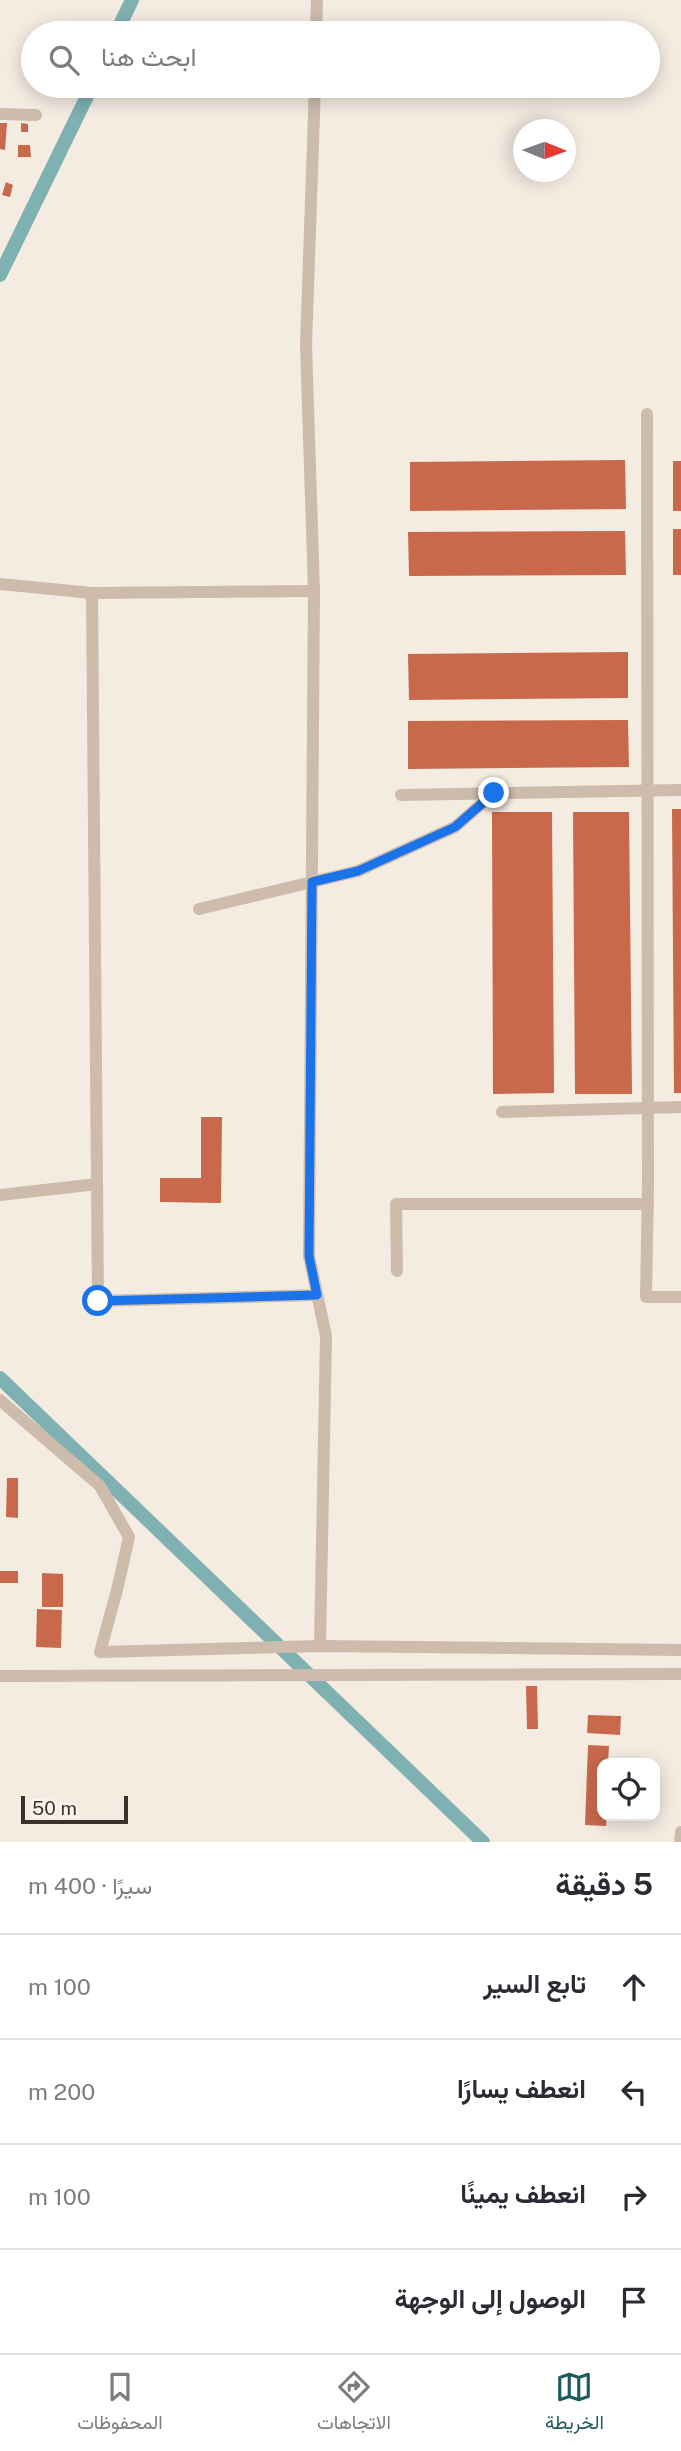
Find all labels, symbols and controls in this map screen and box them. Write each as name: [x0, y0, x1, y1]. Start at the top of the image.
search box: [21, 21, 660, 98]
icon: search: [45, 41, 83, 79]
text: ابحث هنا: [101, 41, 197, 72]
north arrow: [513, 119, 576, 182]
route end: [478, 777, 509, 808]
route start: [82, 1285, 113, 1316]
map controls: [597, 1758, 660, 1821]
button: locate: [597, 1758, 660, 1821]
scale bar: [21, 1793, 128, 1825]
text: 50 m: [32, 1797, 77, 1819]
text: 5 دقيقة: [555, 1866, 653, 1902]
text: سيرًا · 400 m: [28, 1872, 152, 1899]
text: تابع السير: [483, 1968, 586, 1999]
icon: ahead: [615, 1968, 653, 2006]
text: 100 m: [28, 1973, 91, 2000]
text: انعطف يسارًا: [457, 2073, 586, 2104]
icon: left: [615, 2073, 653, 2111]
text: 200 m: [28, 2078, 95, 2105]
text: انعطف يمينًا: [460, 2178, 586, 2209]
icon: right: [615, 2178, 653, 2216]
text: 100 m: [28, 2183, 91, 2210]
text: الوصول إلى الوجهة: [395, 2283, 586, 2314]
icon: arrive: [615, 2283, 653, 2321]
tab: المحفوظات: [77, 2368, 163, 2439]
tab: الاتجاهات: [317, 2368, 391, 2439]
tab: الخريطة: [545, 2368, 604, 2439]

